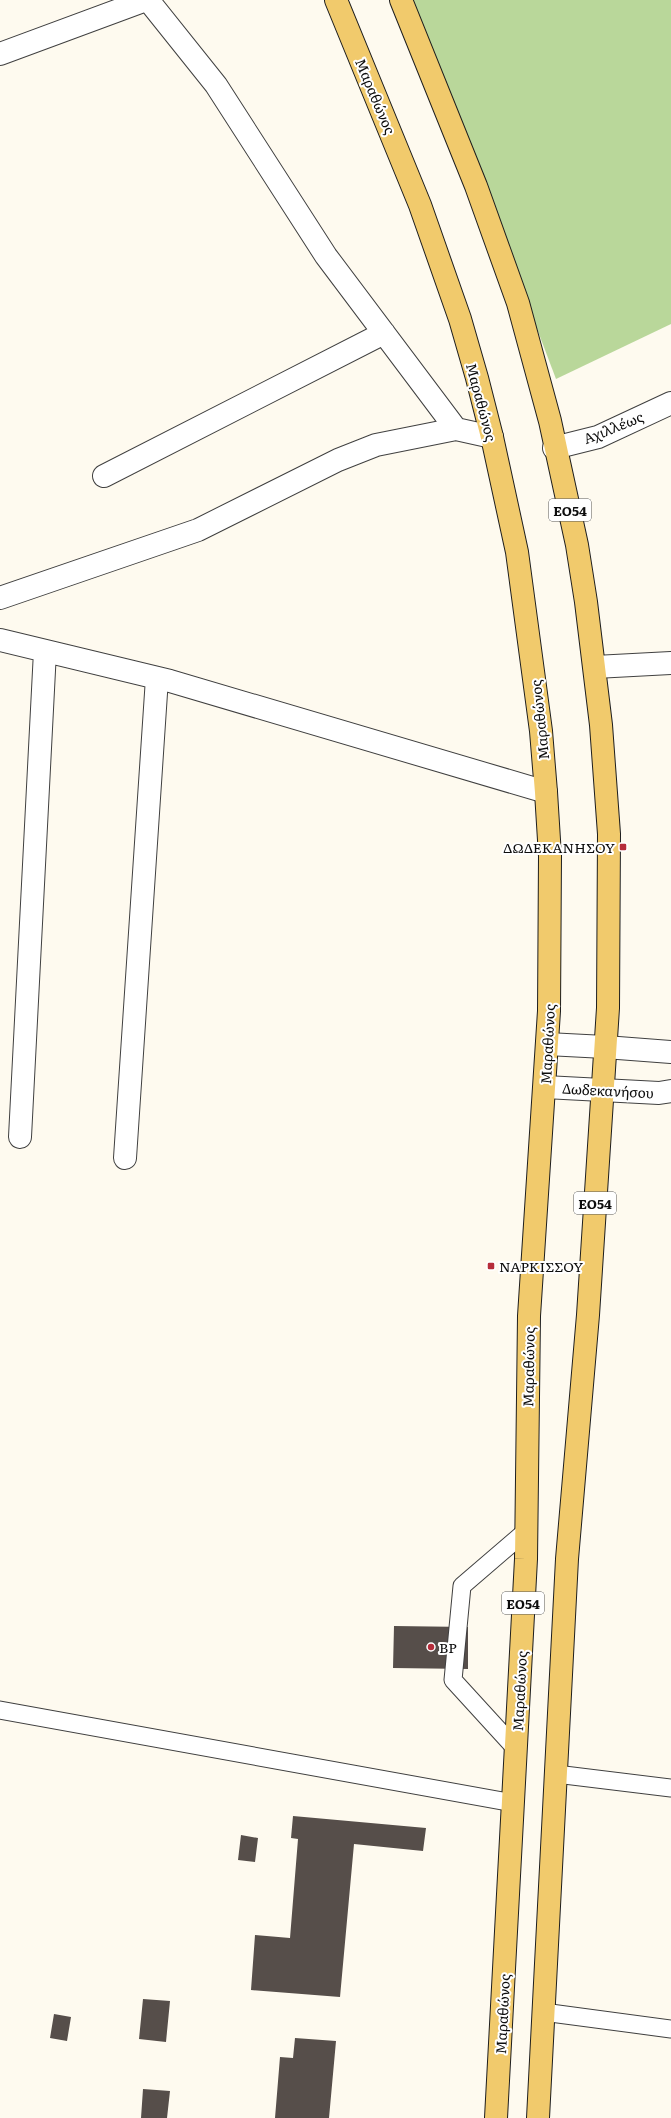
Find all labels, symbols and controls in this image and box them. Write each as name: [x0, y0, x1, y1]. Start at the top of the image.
street label: Μαραθώνος: [351, 55, 401, 137]
street label: Μαραθώνος: [462, 361, 502, 443]
street label: Αχιλλέως: [580, 406, 646, 448]
road number: ΕΟ54: [549, 499, 591, 521]
street label: Μαραθώνος: [525, 679, 553, 761]
place label: ΔΩΔΕΚΑΝΗΣΟΥ: [503, 837, 615, 857]
marker: ΔΩΔΕΚΑΝΗΣΟΥ: [618, 842, 628, 852]
street label: Μαραθώνος: [535, 1003, 559, 1085]
street label: Δωδεκανήσου: [562, 1078, 654, 1102]
road number: ΕΟ54: [574, 1192, 616, 1214]
place label: ΝΑΡΚΙΣΣΟΥ: [499, 1256, 583, 1276]
marker: ΝΑΡΚΙΣΣΟΥ: [486, 1261, 496, 1271]
street label: Μαραθώνος: [517, 1327, 539, 1407]
road number: ΕΟ54: [502, 1592, 544, 1614]
place label: BP: [439, 1637, 457, 1657]
marker: BP: [426, 1642, 436, 1652]
street label: Μαραθώνος: [507, 1650, 531, 1732]
street label: Μαραθώνος: [490, 1973, 514, 2055]

